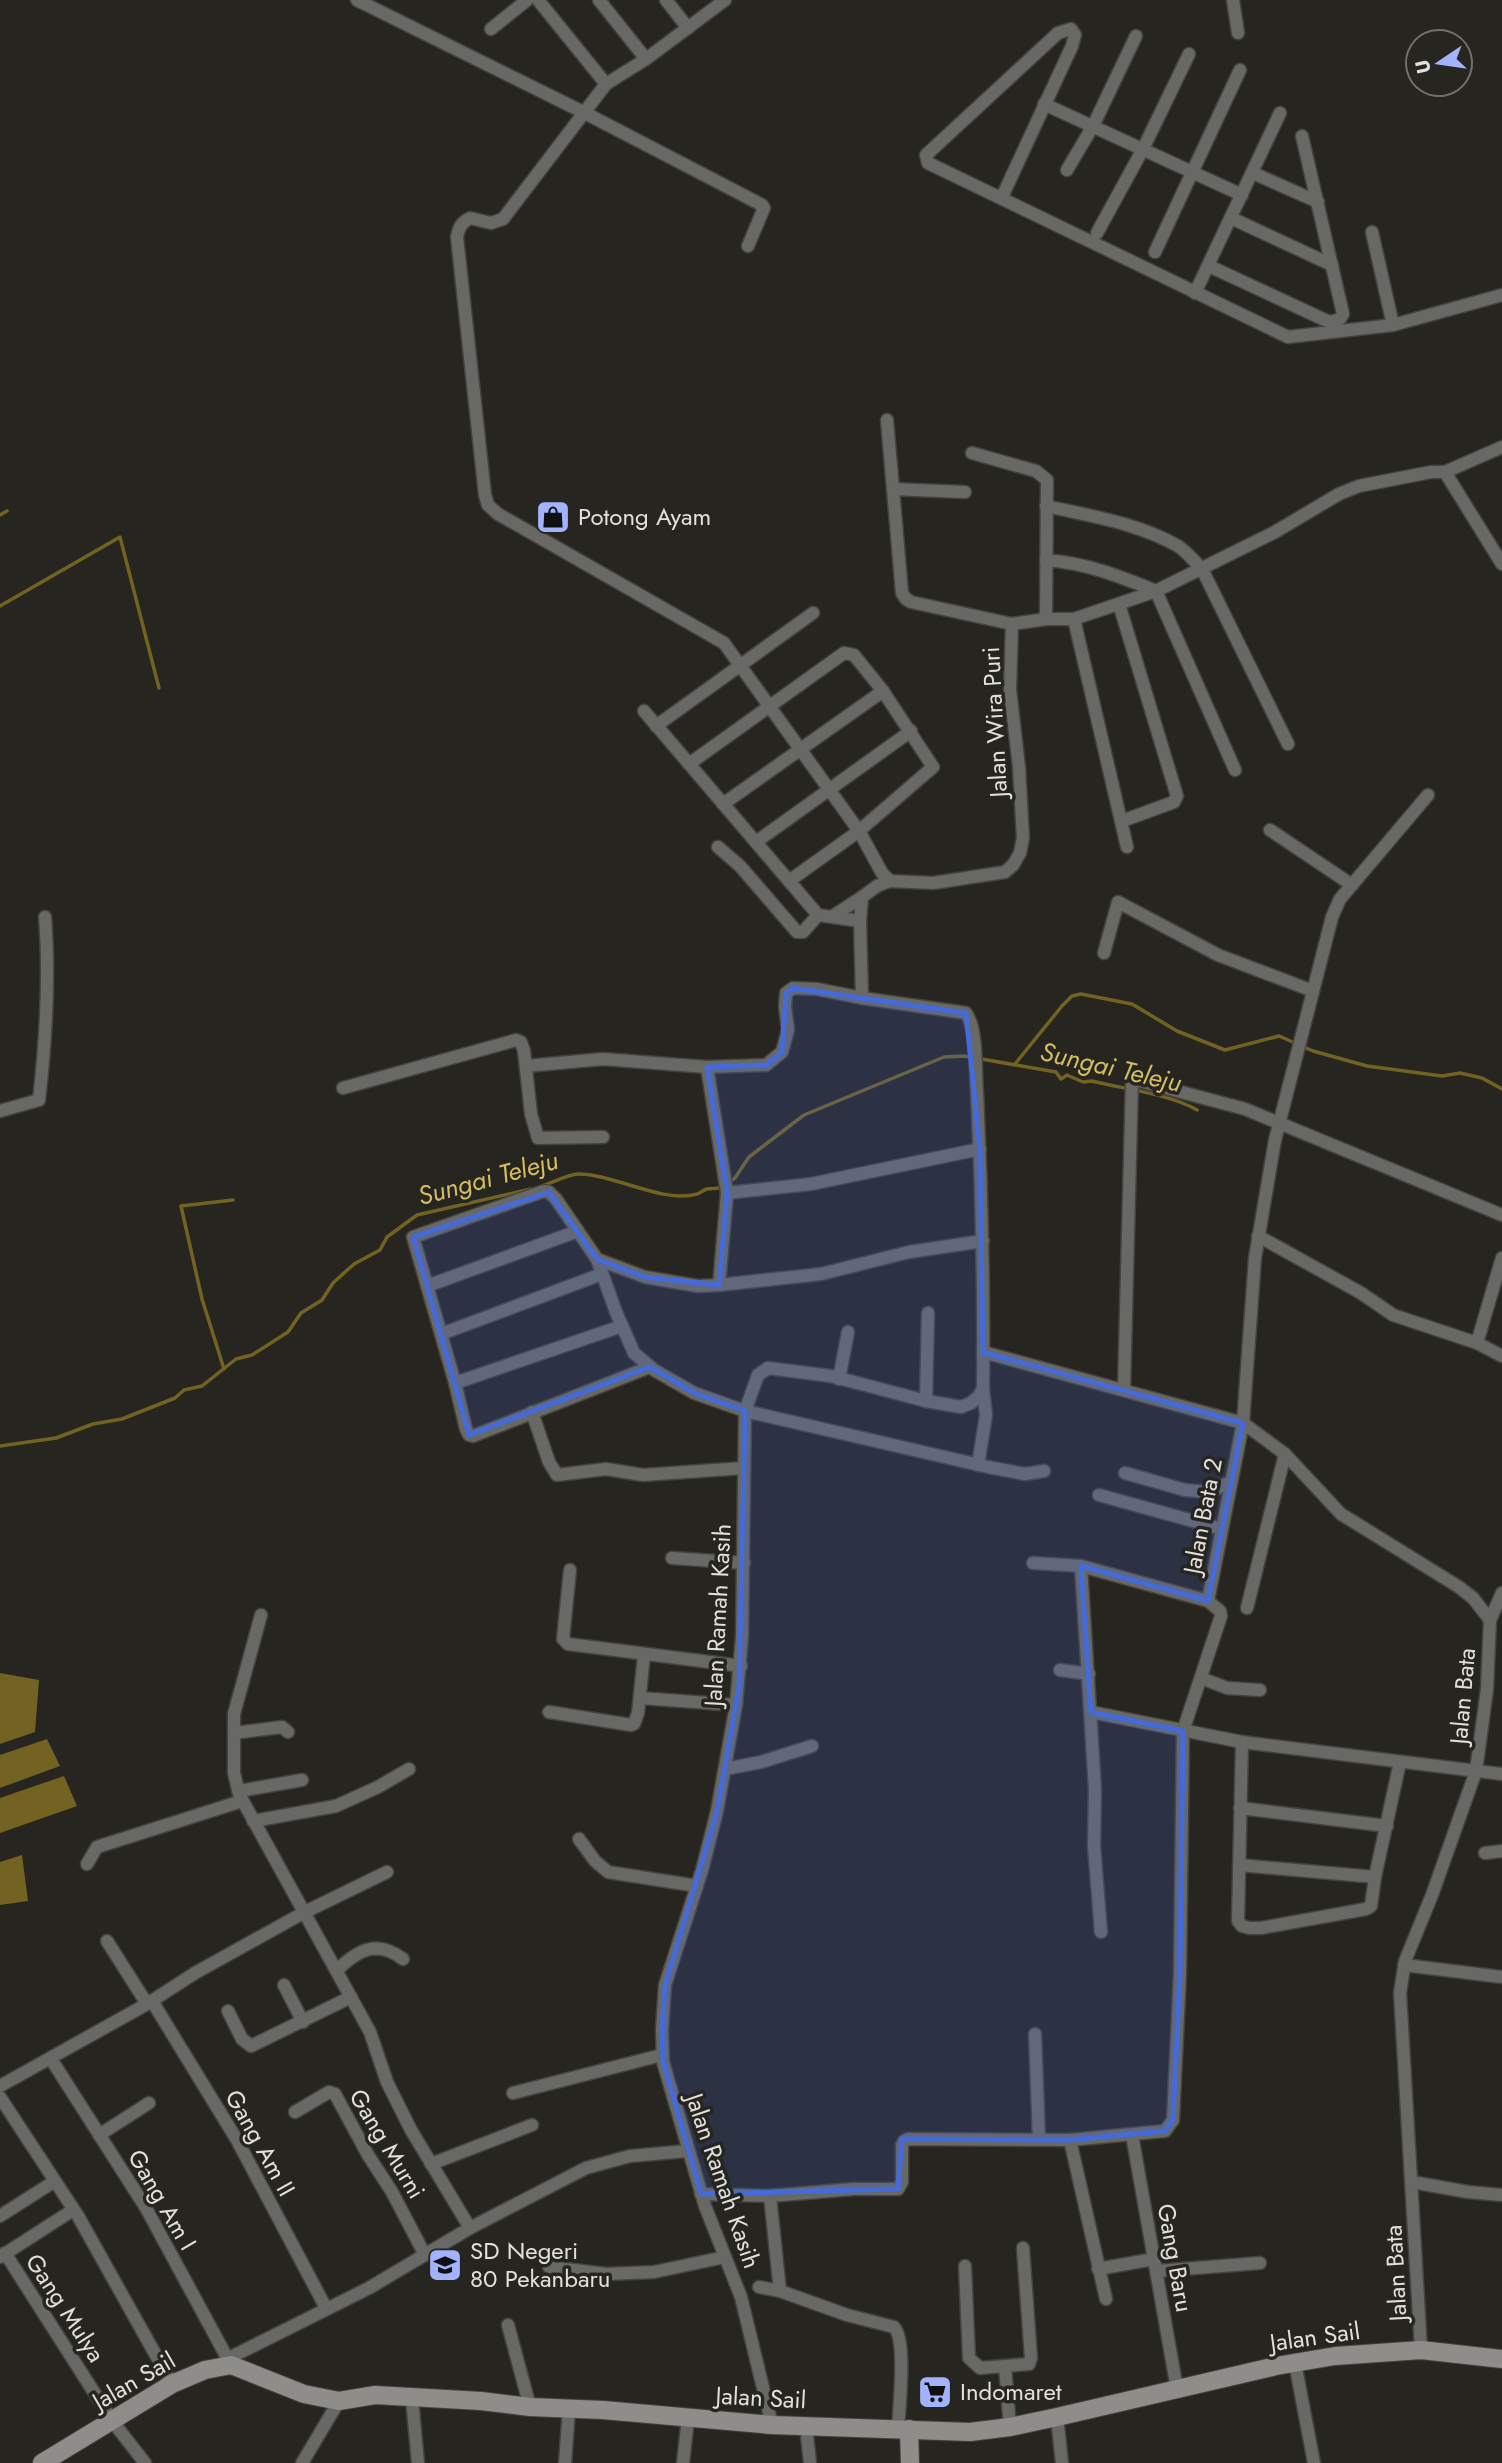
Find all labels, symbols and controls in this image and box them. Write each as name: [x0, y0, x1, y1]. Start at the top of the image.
north arrow: [1404, 28, 1474, 98]
text: U: [1408, 57, 1438, 76]
shop icon: Potong Ayam: [534, 498, 572, 536]
place label: Potong Ayam: [578, 499, 711, 534]
street label: Jalan Wira Puri: [973, 646, 1016, 801]
water label: Sungai Teleju: [1037, 1032, 1185, 1102]
water label: Sungai Teleju: [414, 1141, 562, 1215]
street label: Jalan Bata 2: [1174, 1455, 1231, 1580]
street label: Jalan Ramah Kasih: [695, 1523, 740, 1710]
street label: Jalan Bata: [1441, 1646, 1484, 1748]
street label: Gang Murni: [341, 2082, 434, 2205]
street label: Gang Am II: [217, 2083, 304, 2202]
street label: Jalan Ramah Kasih: [676, 2086, 770, 2273]
street label: Gang Am I: [119, 2143, 205, 2257]
street label: Gang Baru: [1149, 2201, 1202, 2315]
street label: Jalan Bata: [1376, 2224, 1416, 2325]
place label: SD Negeri 80 Pekanbaru: [470, 2233, 610, 2296]
street label: Gang Mulya: [17, 2246, 114, 2369]
school or university icon: SD Negeri 80 Pekanbaru: [426, 2246, 464, 2284]
street label: Jalan Sail: [1265, 2313, 1362, 2361]
street label: Jalan Sail: [83, 2343, 182, 2420]
supermarket icon: Indomaret: [916, 2373, 954, 2411]
place label: Indomaret: [960, 2374, 1062, 2409]
street label: Jalan Sail: [712, 2377, 807, 2417]

